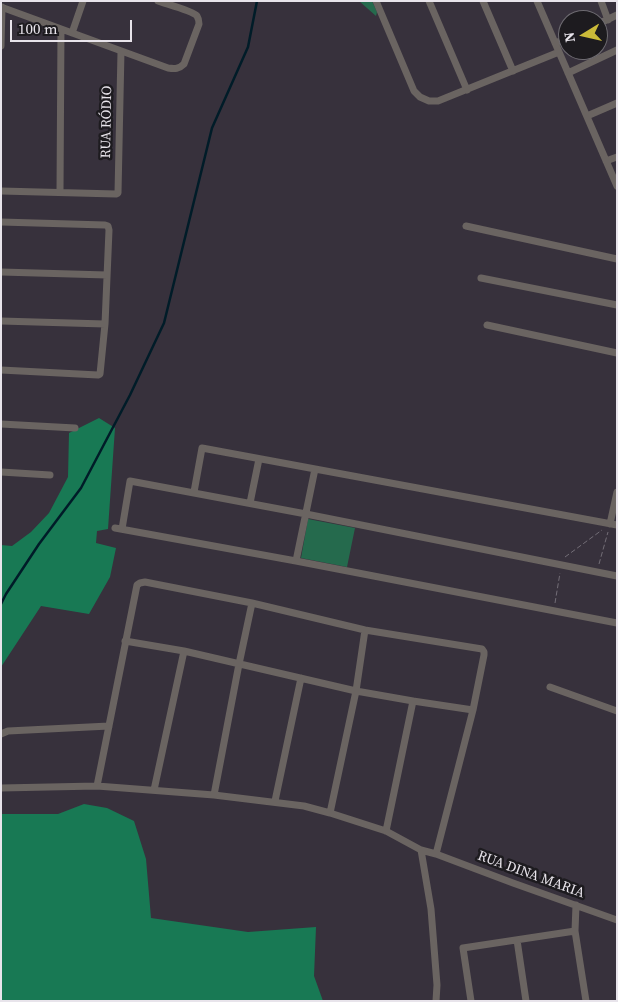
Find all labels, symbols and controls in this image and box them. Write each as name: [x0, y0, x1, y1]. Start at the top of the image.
scale bar: [12, 10, 135, 42]
north arrow: [558, 10, 608, 60]
text: 100 m: [18, 18, 58, 39]
text: N: [558, 31, 580, 44]
street label: RUA RÓDIO: [98, 85, 116, 159]
street label: RUA DINA MARIA: [475, 848, 587, 902]

